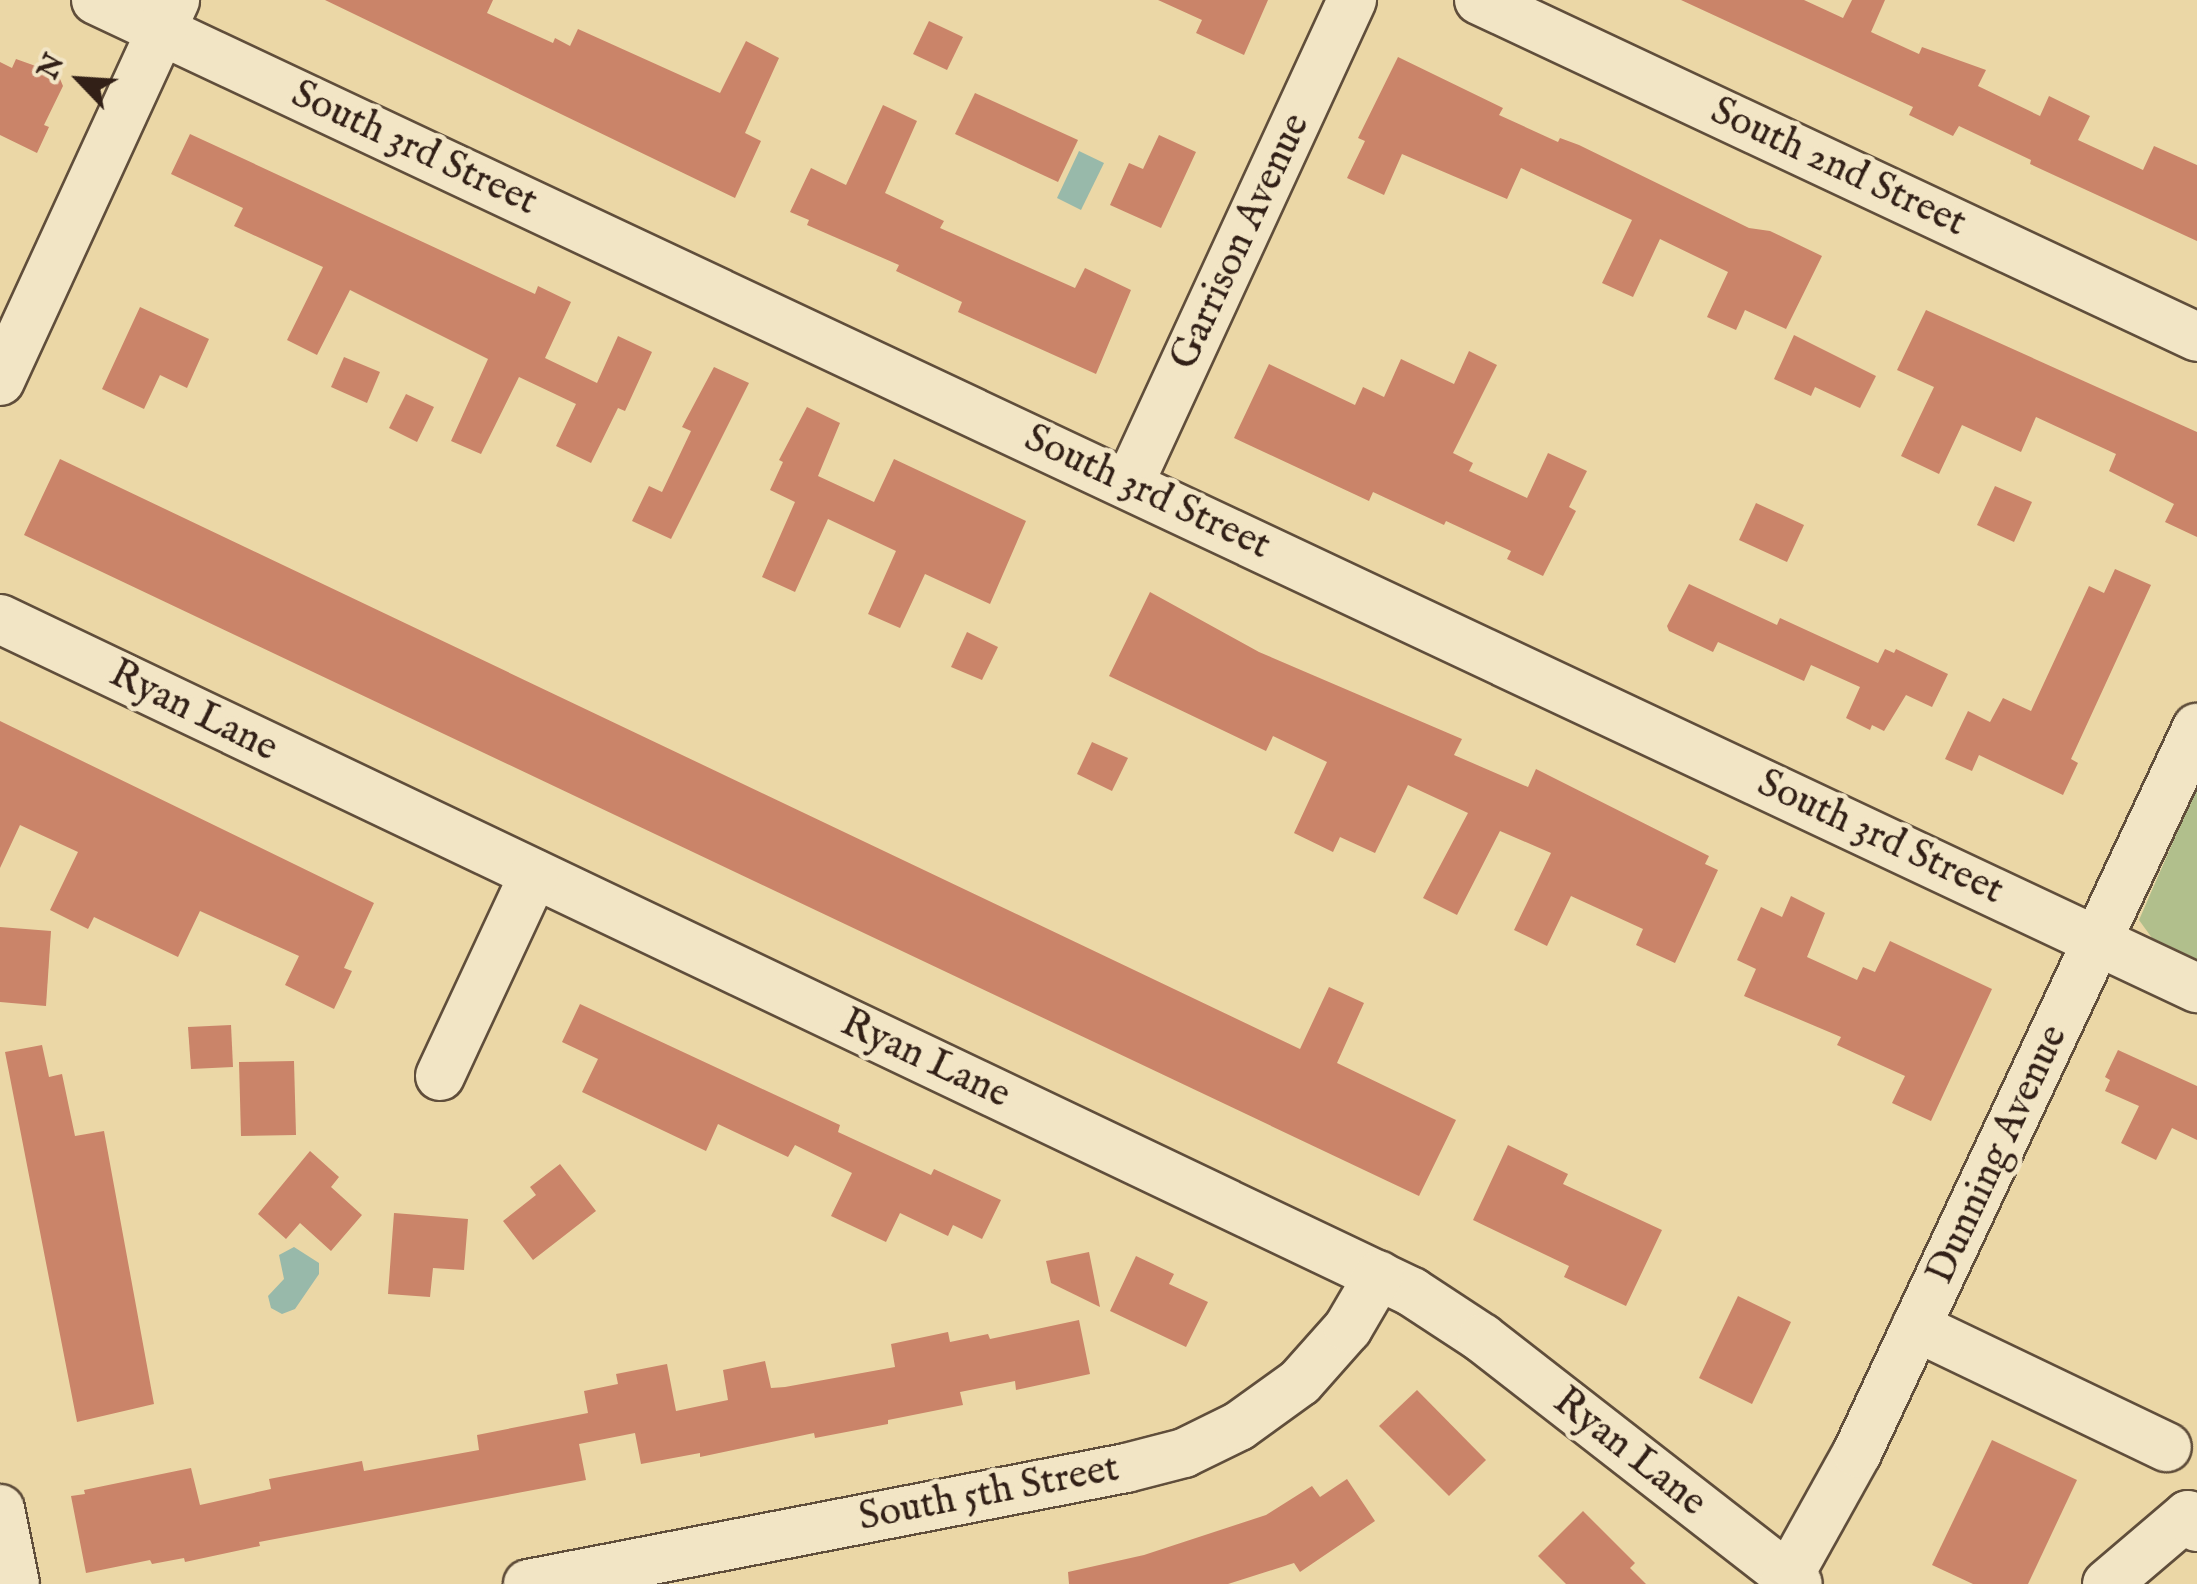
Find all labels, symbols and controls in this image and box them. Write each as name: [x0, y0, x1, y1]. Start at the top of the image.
north arrow: [30, 30, 130, 130]
text: N: [31, 49, 73, 85]
street label: South 3rd Street: [284, 71, 544, 227]
street label: South 2nd Street: [1703, 88, 1973, 248]
street label: Garrison Avenue: [1161, 106, 1321, 378]
street label: South 3rd Street: [1017, 415, 1277, 571]
street label: Ryan Lane: [101, 651, 285, 773]
street label: South 3rd Street: [1750, 760, 2010, 916]
street label: Ryan Lane: [833, 1000, 1017, 1120]
street label: Dunning Avenue: [1917, 1018, 2079, 1292]
street label: Ryan Lane: [1543, 1378, 1715, 1528]
street label: South 5th Street: [855, 1445, 1123, 1543]

